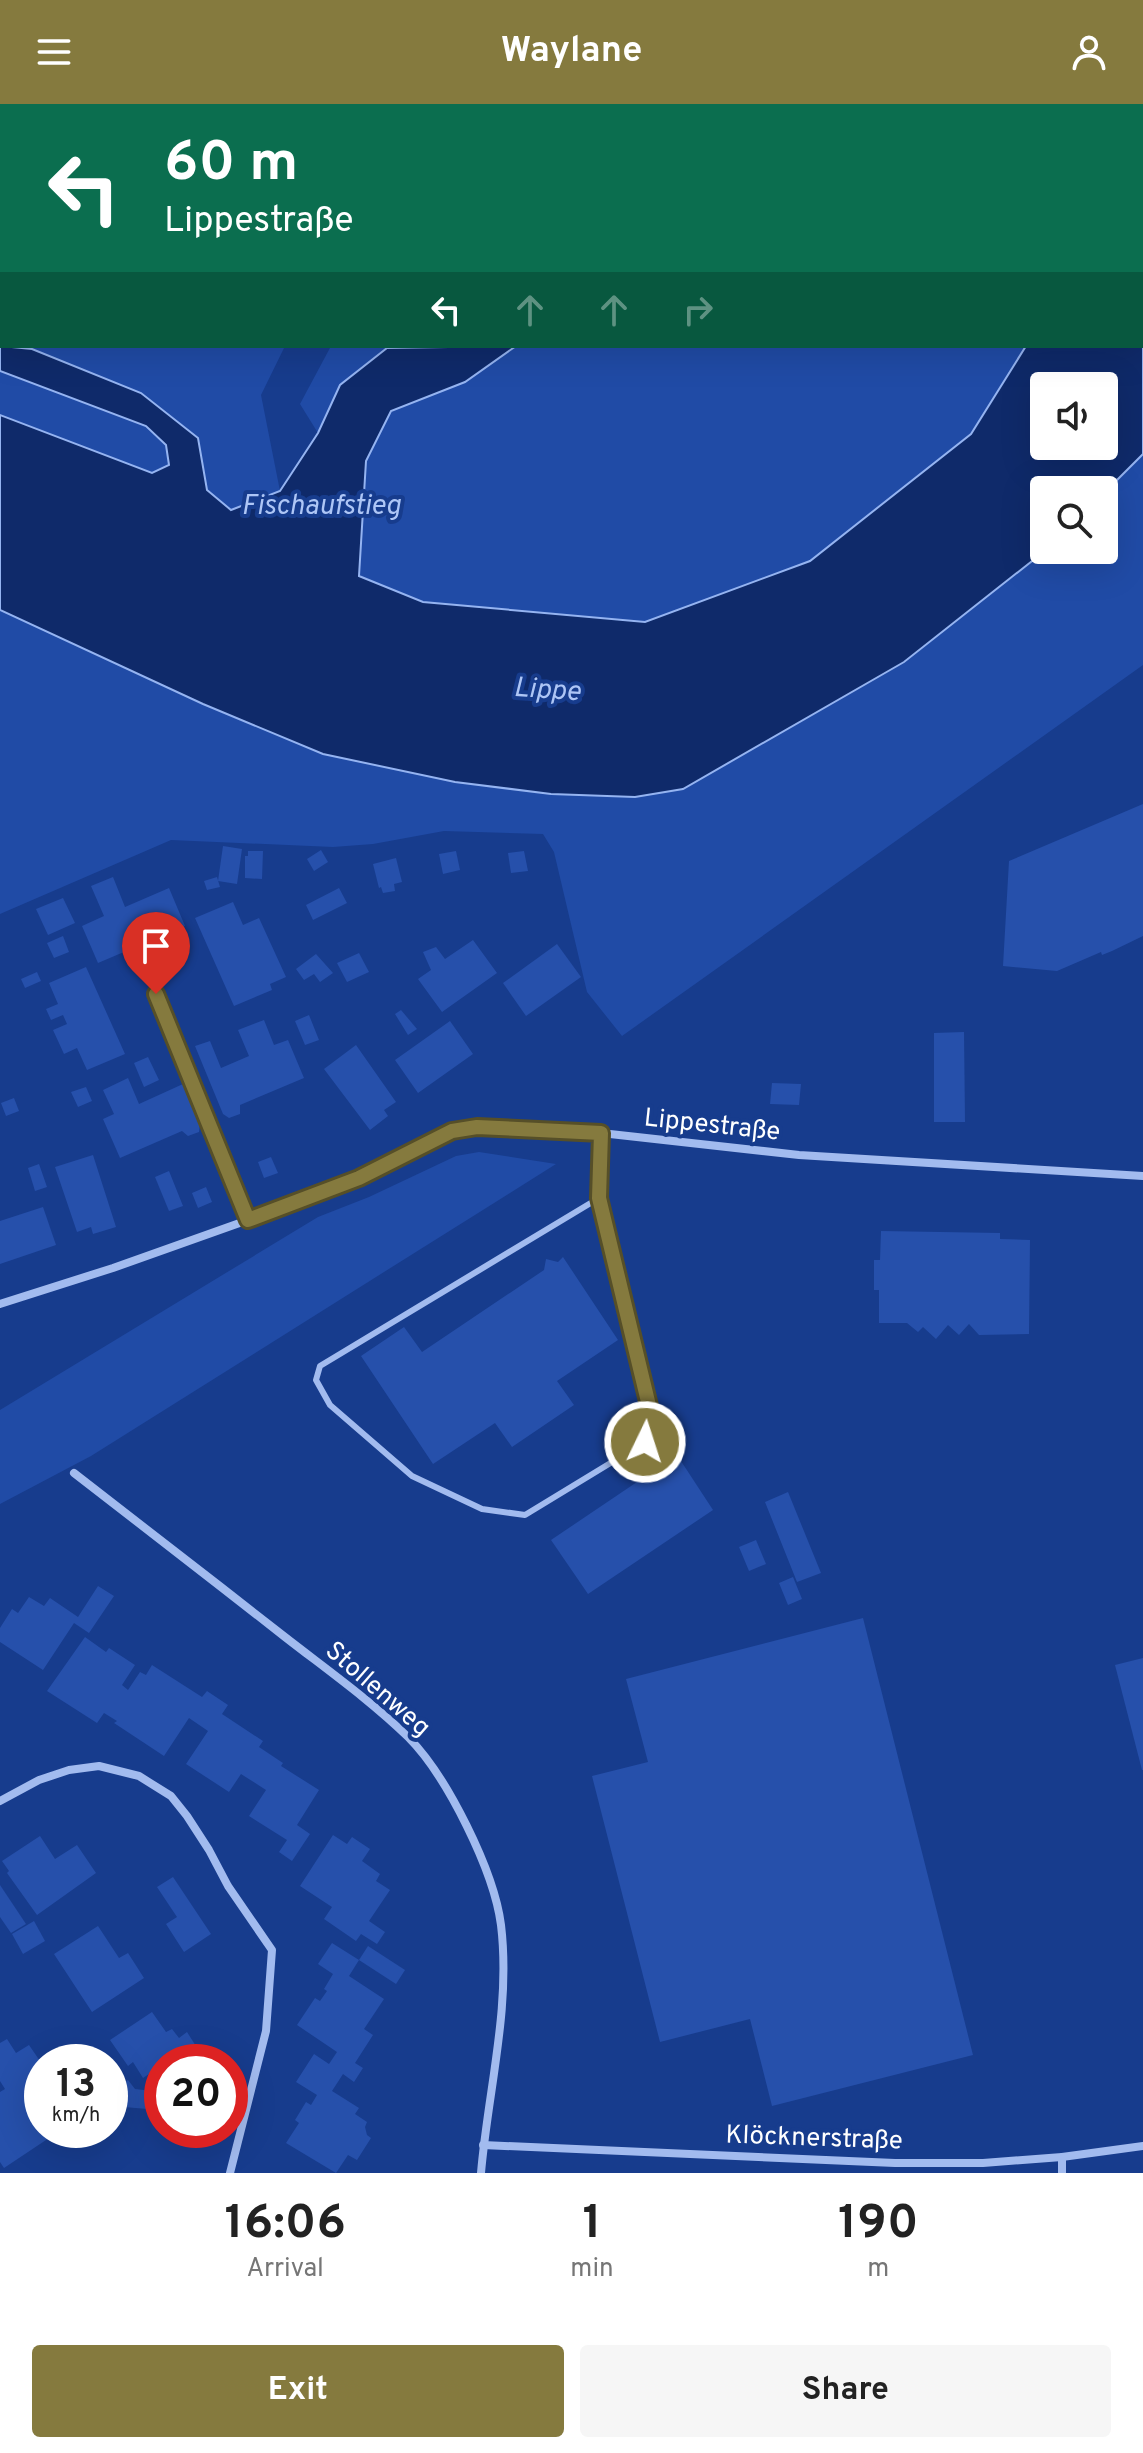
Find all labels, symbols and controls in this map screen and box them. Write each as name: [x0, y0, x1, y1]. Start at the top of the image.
text: Waylane: [501, 29, 642, 75]
icon: menu: [32, 30, 76, 74]
icon: person: [1067, 30, 1111, 74]
text: 60 m: [164, 130, 298, 200]
icon: left: [32, 136, 136, 240]
text: Lippestraße: [164, 199, 354, 245]
icon: left: [424, 288, 468, 332]
icon: ahead: [508, 288, 552, 332]
icon: ahead: [592, 288, 636, 332]
icon: right: [676, 288, 720, 332]
map controls: [1030, 372, 1118, 564]
button: sound: [1030, 372, 1118, 460]
button: search: [1030, 476, 1118, 564]
water label: Fischaufstieg: [241, 489, 402, 525]
water label: Lippe: [512, 671, 582, 711]
pin: [122, 912, 190, 994]
icon: arrive: [134, 924, 178, 968]
street label: Lippestraße: [642, 1102, 782, 1150]
position arrow: [603, 1400, 687, 1484]
street label: Stollenweg: [317, 1635, 437, 1745]
speed limit sign: 20: [144, 2044, 248, 2148]
text: 13: [56, 2061, 96, 2111]
text: km/h: [52, 2103, 100, 2129]
street label: Klöcknerstraße: [725, 2119, 903, 2159]
text: 16:06: [224, 2195, 346, 2255]
text: 1: [582, 2195, 602, 2255]
text: 190: [838, 2195, 919, 2255]
text: Arrival: [246, 2253, 324, 2286]
text: min: [570, 2253, 614, 2286]
text: m: [867, 2253, 889, 2286]
button: Exit: [32, 2345, 564, 2437]
button: Share: [580, 2345, 1111, 2437]

